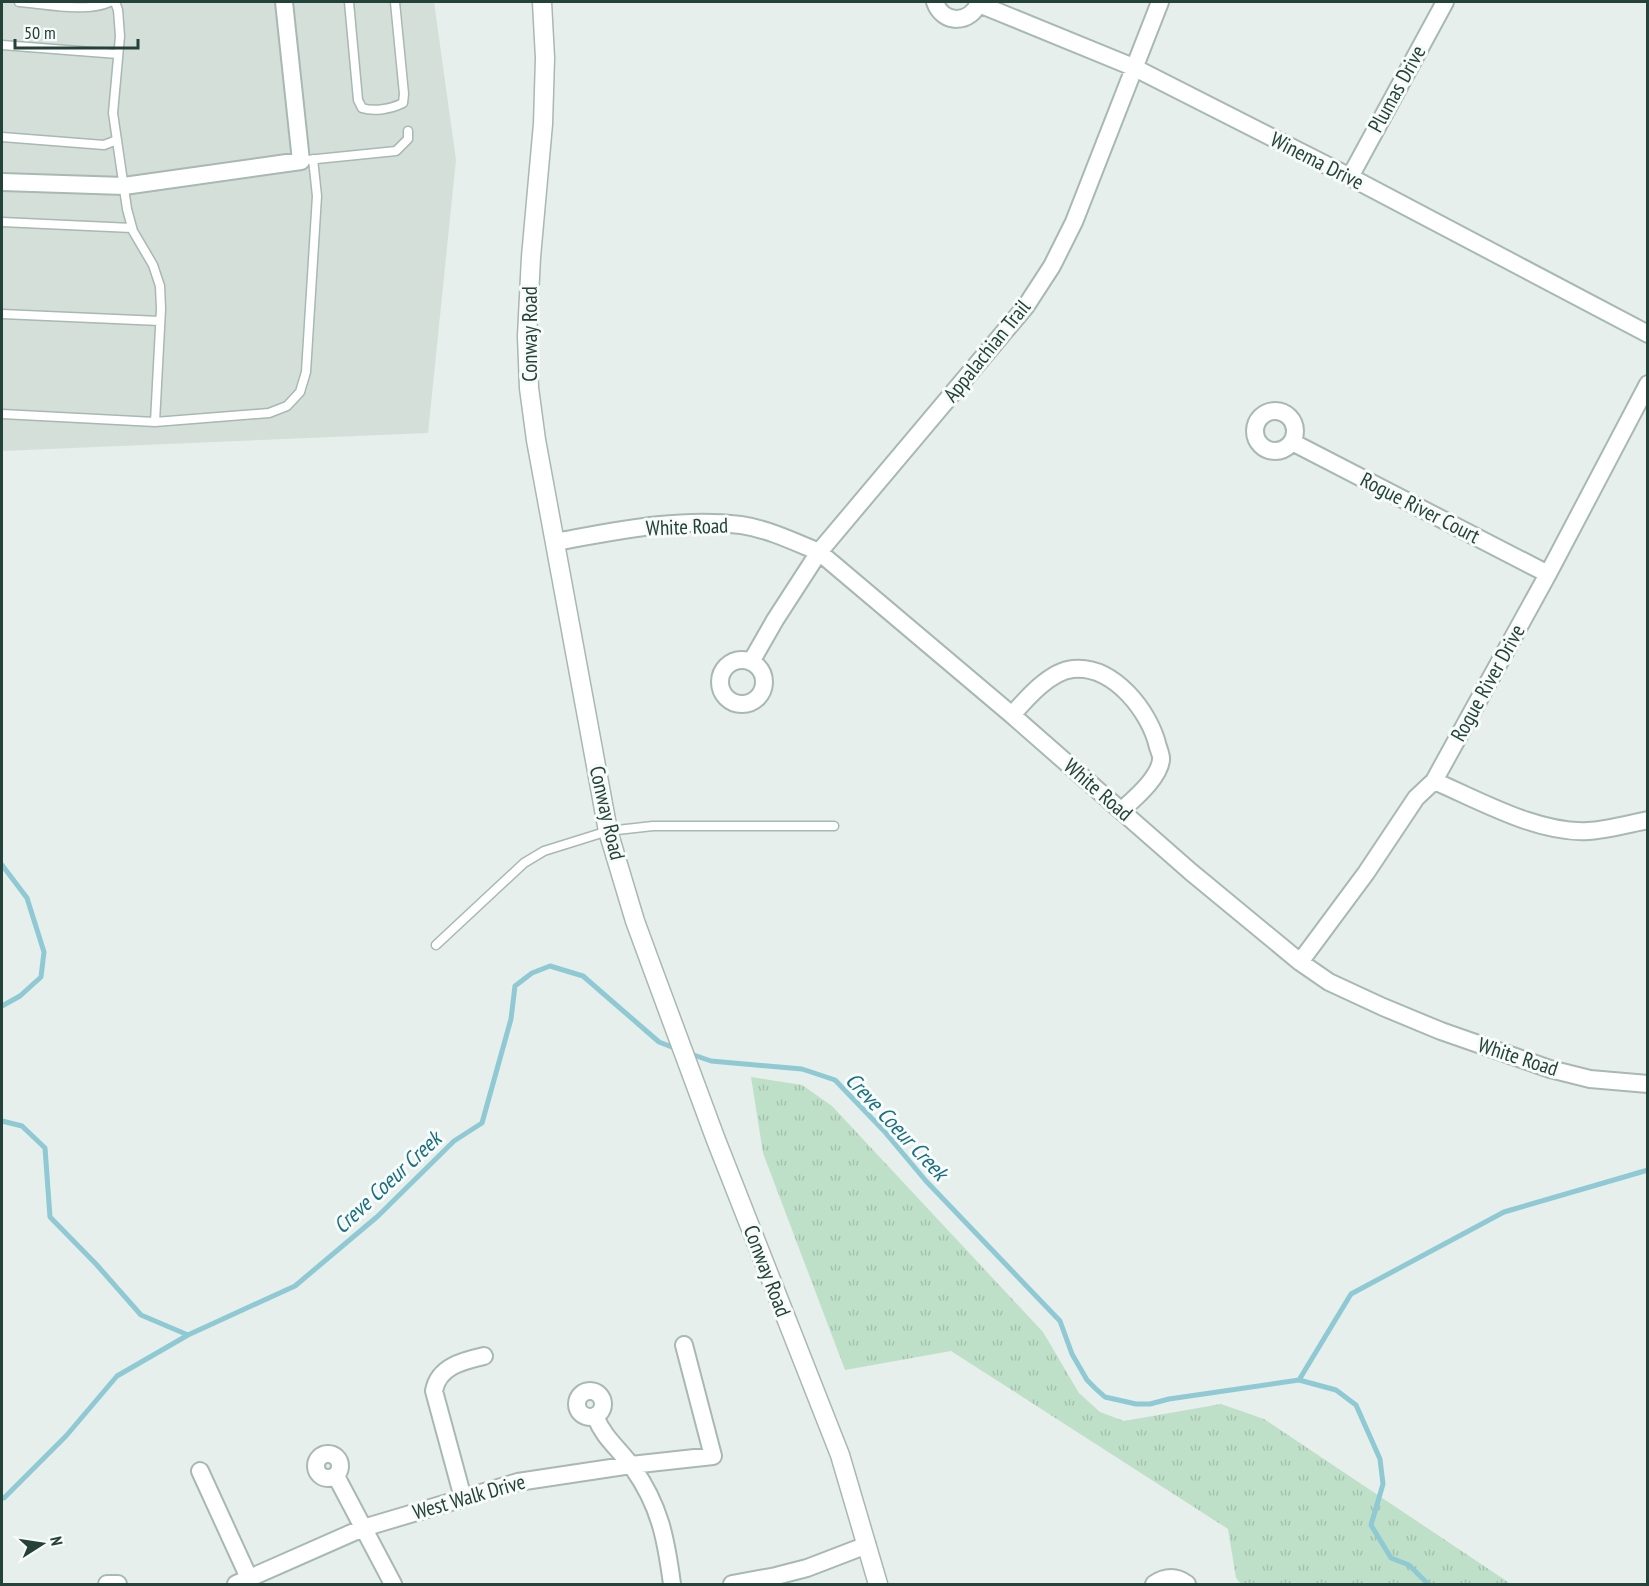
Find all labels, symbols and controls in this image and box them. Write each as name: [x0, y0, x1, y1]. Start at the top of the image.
scale bar: [15, 12, 138, 50]
text: 50 m: [24, 21, 56, 44]
street label: Plumas Drive: [1362, 41, 1431, 137]
street label: Winema Drive: [1266, 126, 1368, 196]
street label: Conway Road: [516, 286, 543, 382]
street label: Appalachian Trail: [937, 294, 1036, 407]
street label: Rogue River Court: [1356, 466, 1485, 549]
street label: White Road: [645, 512, 729, 541]
street label: Rogue River Drive: [1444, 620, 1531, 746]
street label: White Road: [1058, 752, 1138, 827]
street label: Conway Road: [584, 763, 631, 863]
street label: White Road: [1475, 1031, 1562, 1082]
water label: Creve Coeur Creek: [840, 1066, 956, 1188]
water label: Creve Coeur Creek: [327, 1123, 449, 1239]
street label: Conway Road: [738, 1221, 797, 1320]
street label: West Walk Drive: [409, 1468, 528, 1525]
north arrow: [12, 1514, 72, 1574]
text: N: [46, 1535, 67, 1547]

